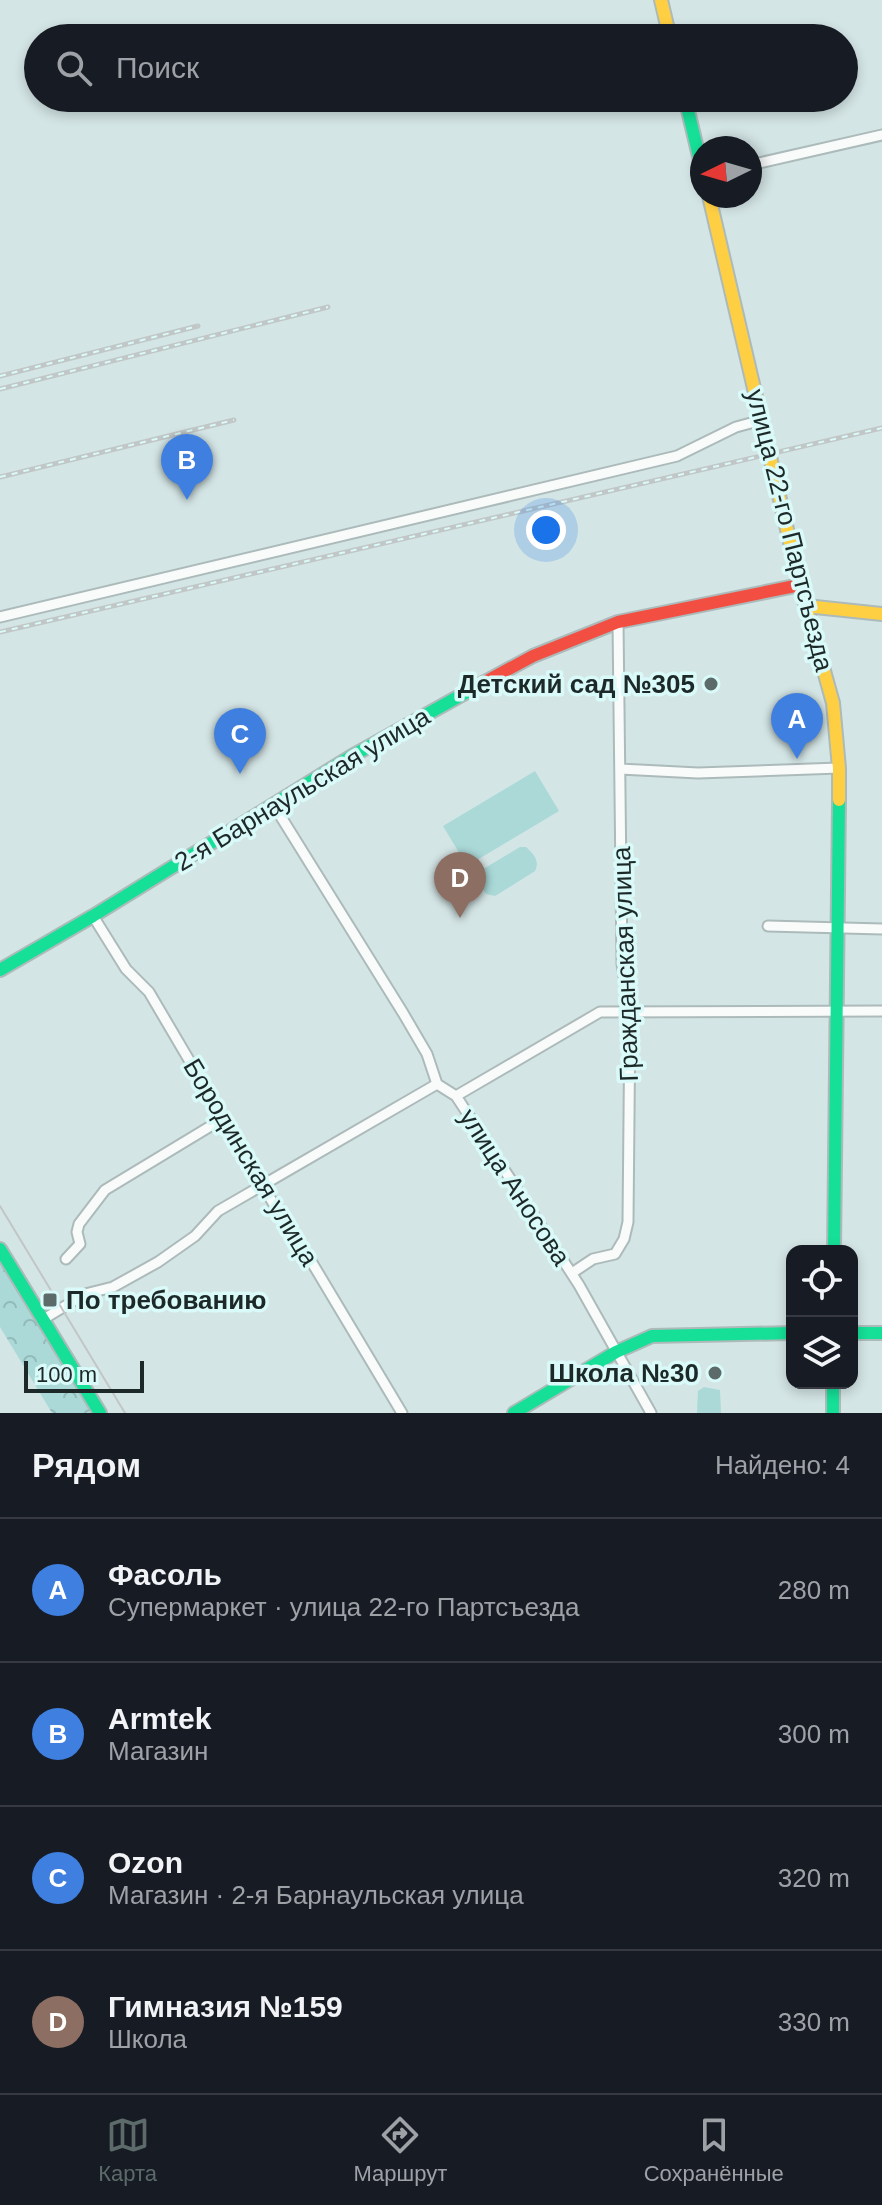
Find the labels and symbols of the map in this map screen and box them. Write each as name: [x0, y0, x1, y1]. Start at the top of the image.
north arrow: [690, 136, 762, 208]
street label: улица 22-го Партсъезда: [740, 386, 840, 675]
pin: B: [161, 434, 213, 500]
your location: [526, 510, 566, 550]
place label: Детский сад №305: [458, 669, 695, 699]
marker: Детский сад №305: [702, 675, 720, 693]
pin: A: [771, 693, 823, 759]
street label: 2-я Барнаульская улица: [169, 701, 435, 877]
pin: C: [214, 708, 266, 774]
street label: Гражданская улица: [606, 845, 644, 1082]
pin: D: [434, 852, 486, 918]
street label: Бородинская улица: [177, 1053, 325, 1271]
street label: улица Аносова: [453, 1103, 577, 1271]
place label: По требованию: [66, 1285, 266, 1315]
marker: По требованию: [41, 1291, 59, 1309]
scale bar: [24, 1357, 144, 1393]
place label: Школа №30: [549, 1358, 699, 1388]
marker: Школа №30: [706, 1364, 724, 1382]

